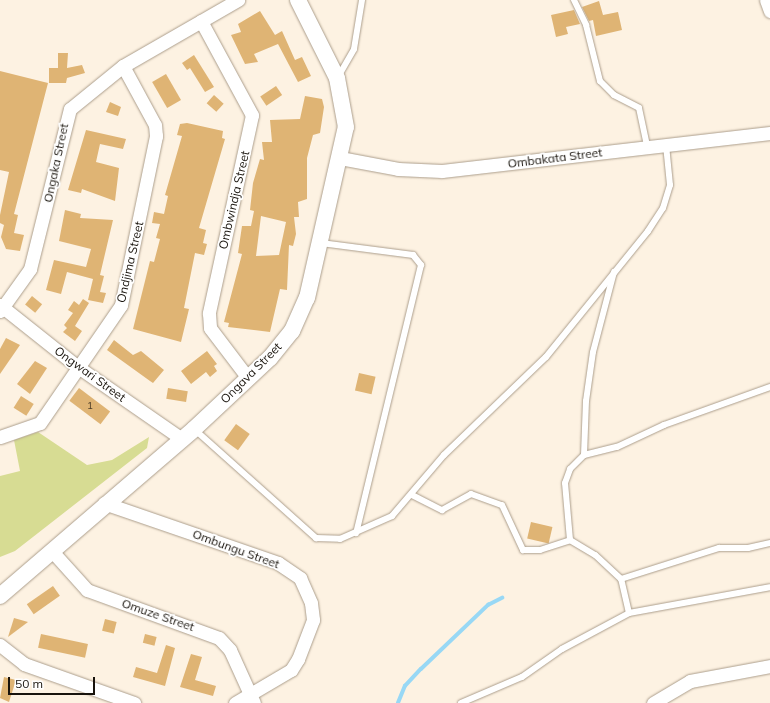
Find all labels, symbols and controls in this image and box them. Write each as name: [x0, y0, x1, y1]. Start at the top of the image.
street label: Ongaka Street: [41, 122, 71, 204]
street label: Ombakata Street: [507, 145, 603, 171]
street label: Ombwindja Street: [216, 149, 252, 251]
street label: Ondjima Street: [114, 220, 146, 304]
street label: Ongava Street: [217, 339, 285, 407]
street label: Ongwari Street: [52, 343, 128, 405]
house number: 1: [87, 400, 93, 412]
street label: Ombungu Street: [191, 527, 281, 571]
street label: Omuze Street: [120, 596, 196, 634]
scale bar: [10, 669, 97, 695]
text: 50 m: [15, 676, 43, 691]

